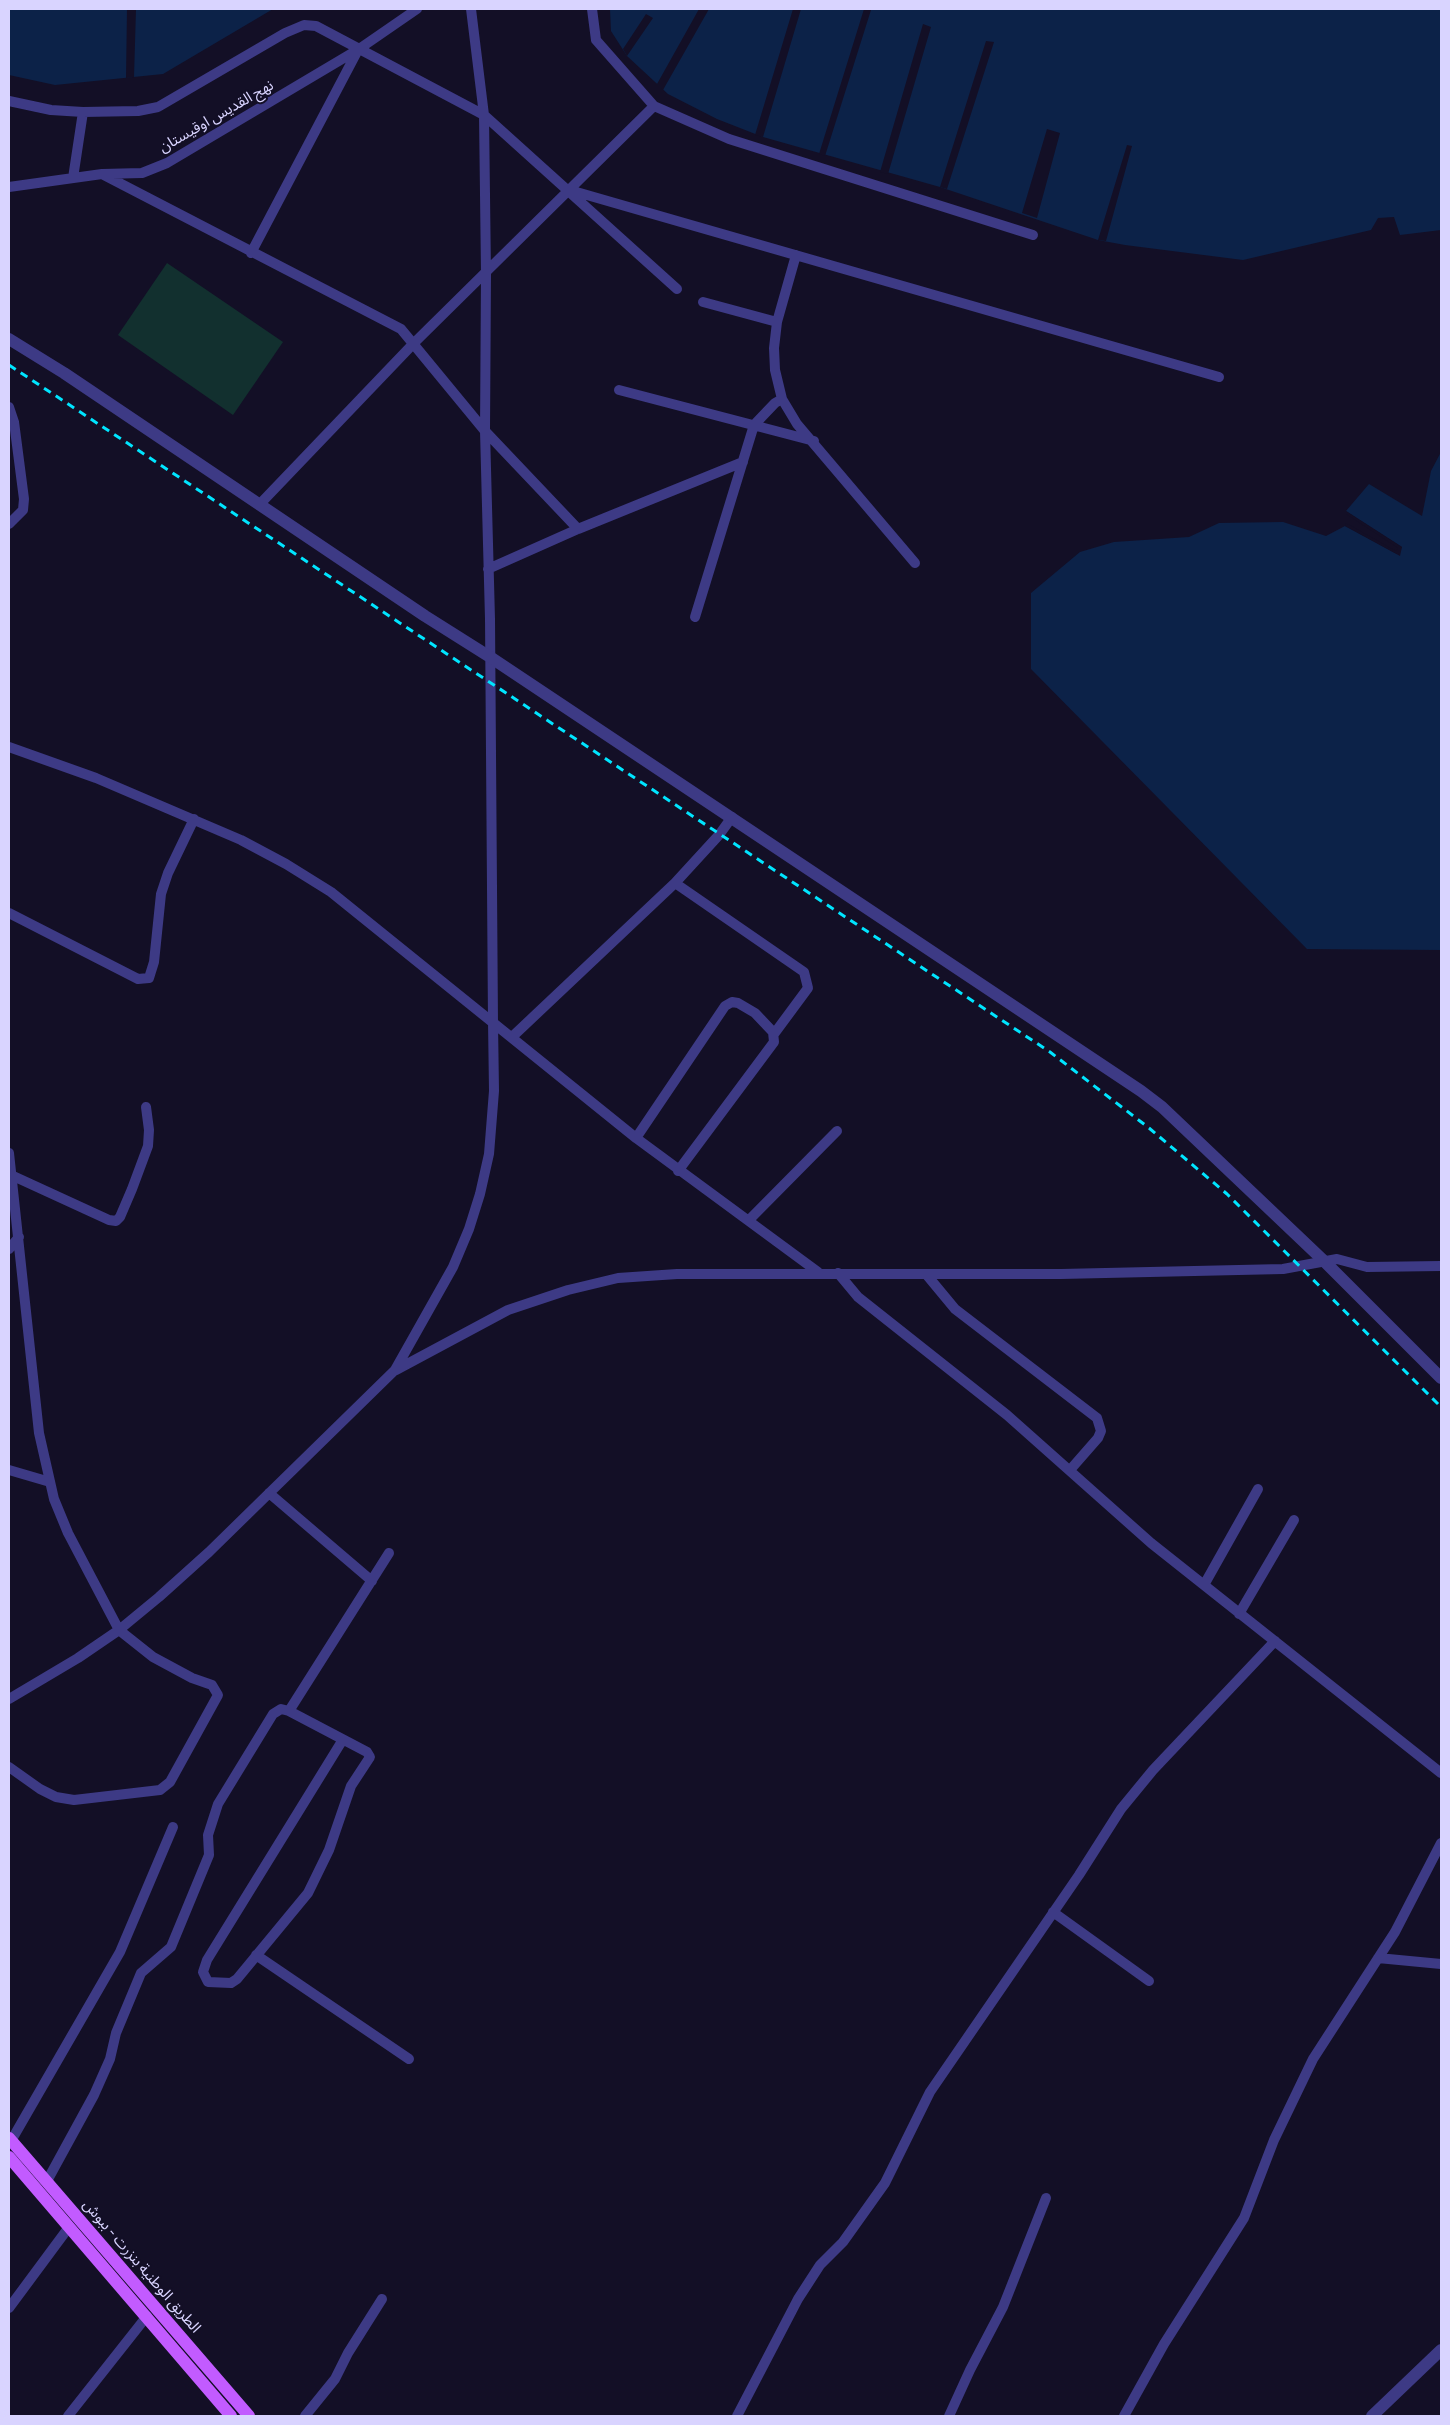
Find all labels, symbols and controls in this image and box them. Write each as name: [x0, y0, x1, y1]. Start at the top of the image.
street label: نهج القديس اوقيستان: [156, 76, 276, 156]
street label: الطريق الوطنية بنزرت - ببوش: [79, 2196, 205, 2336]

